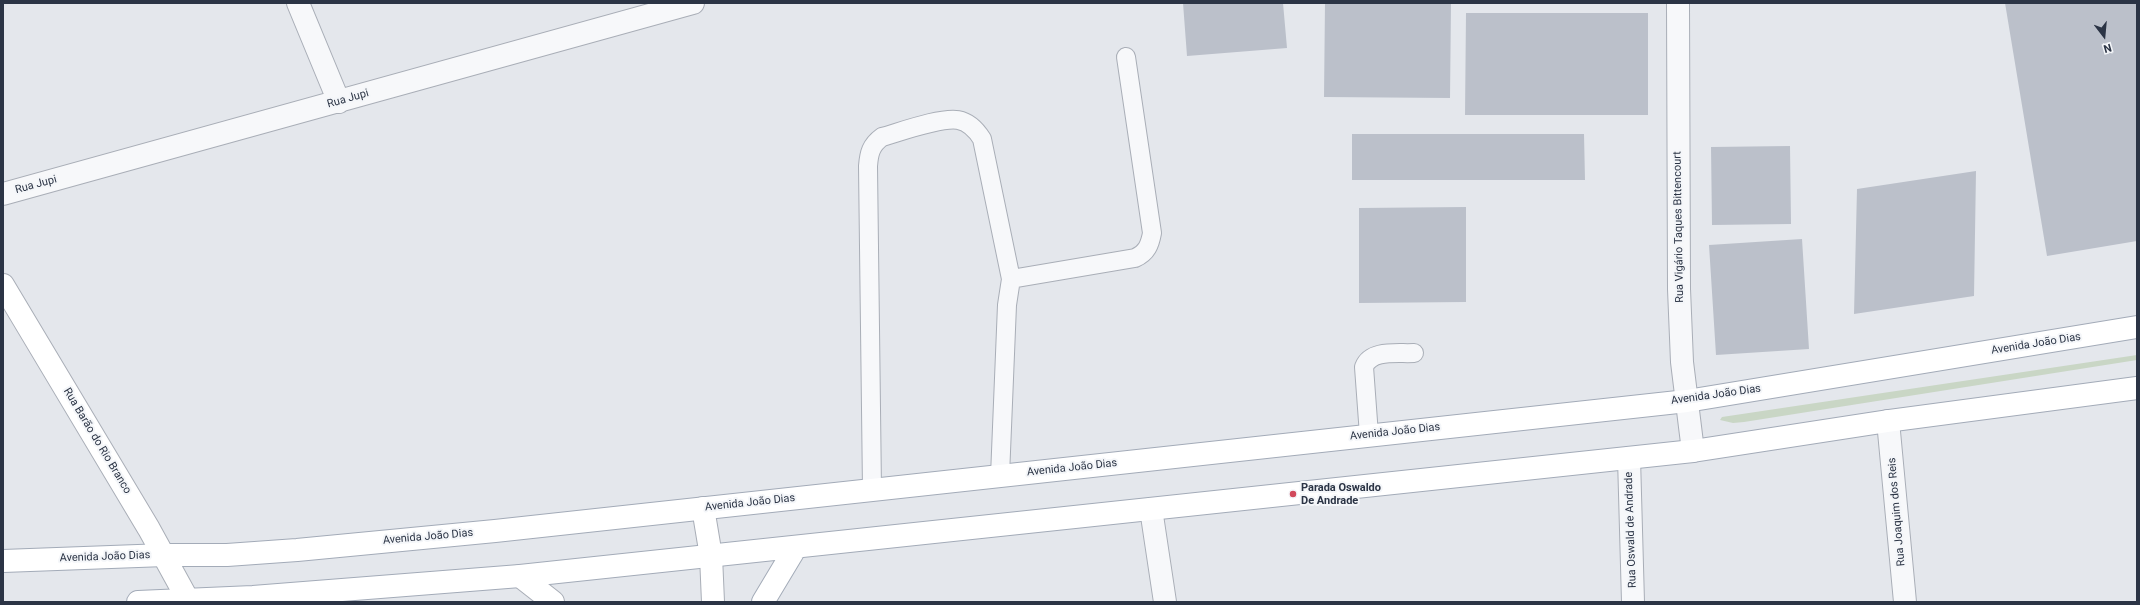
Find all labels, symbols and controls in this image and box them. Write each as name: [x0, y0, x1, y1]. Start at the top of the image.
north arrow: [2084, 16, 2124, 56]
text: N: [2102, 41, 2113, 55]
street label: Rua Jupi: [326, 87, 370, 111]
street label: Rua Vigário Taques Bittencourt: [1671, 151, 1687, 303]
street label: Rua Jupi: [14, 173, 58, 197]
street label: Avenida João Dias: [1990, 330, 2082, 358]
street label: Avenida João Dias: [1670, 382, 1762, 408]
street label: Rua Barão do Rio Branco: [60, 386, 134, 496]
street label: Avenida João Dias: [1349, 421, 1441, 443]
street label: Avenida João Dias: [1026, 457, 1118, 479]
street label: Rua Joaquim dos Reis: [1886, 457, 1908, 567]
street label: Rua Oswald de Andrade: [1622, 472, 1640, 588]
place label: Parada Oswaldo De Andrade: [1301, 481, 1381, 507]
marker: Parada Oswaldo De Andrade: [1288, 489, 1298, 499]
street label: Avenida João Dias: [704, 492, 796, 514]
street label: Avenida João Dias: [382, 526, 474, 548]
street label: Avenida João Dias: [60, 549, 150, 565]

